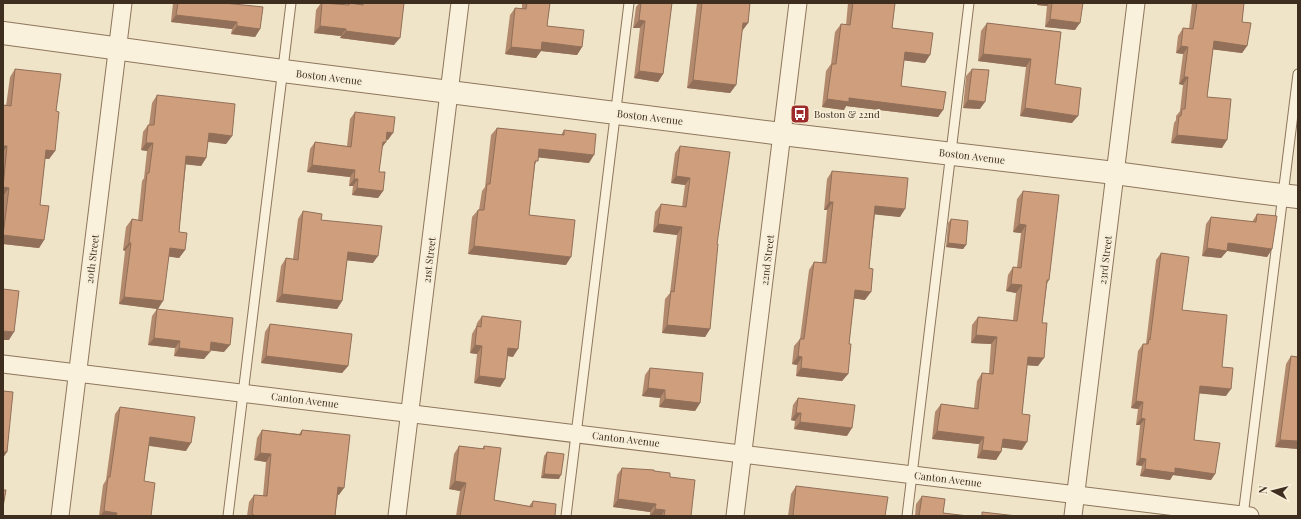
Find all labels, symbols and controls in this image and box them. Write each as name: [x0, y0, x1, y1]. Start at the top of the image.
street label: Boston Avenue: [295, 66, 363, 88]
bus stop icon: Boston & 22nd: [789, 103, 811, 125]
street label: Boston Avenue: [616, 106, 684, 128]
place label: Boston & 22nd: [814, 107, 880, 121]
street label: Boston Avenue: [938, 145, 1006, 167]
street label: 20th Street: [82, 233, 102, 284]
street label: 22nd Street: [757, 234, 777, 286]
street label: 23rd Street: [1095, 235, 1115, 285]
street label: 21st Street: [419, 236, 439, 284]
street label: Canton Avenue: [270, 389, 340, 411]
street label: Canton Avenue: [591, 428, 661, 450]
street label: Canton Avenue: [913, 468, 983, 490]
north arrow: [1253, 471, 1293, 511]
text: N: [1255, 485, 1271, 495]

